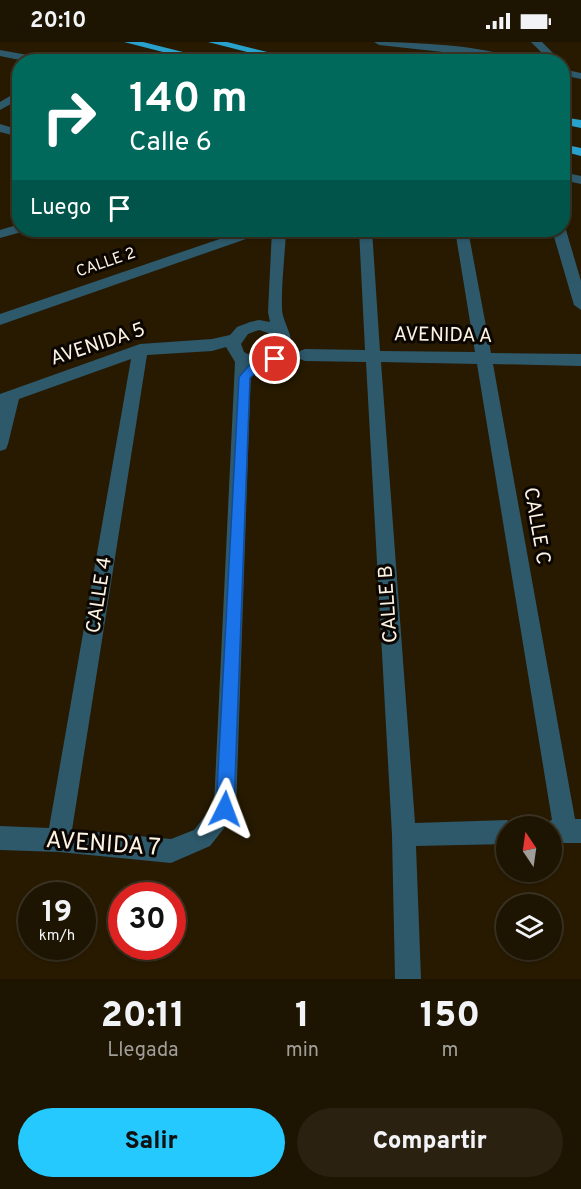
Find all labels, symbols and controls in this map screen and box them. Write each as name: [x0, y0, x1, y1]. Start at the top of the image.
text: 20:10: [30, 8, 87, 35]
text: 140 m: [129, 74, 248, 127]
icon: right: [30, 78, 108, 156]
text: Calle 6: [129, 126, 212, 160]
icon: arrive: [103, 192, 136, 225]
text: Luego: [30, 195, 91, 222]
street label: CALLE 2: [74, 244, 138, 282]
street label: AVENIDA 5: [47, 317, 149, 373]
street label: AVENIDA A: [393, 322, 493, 350]
pin: [249, 333, 300, 384]
icon: arrive: [258, 342, 291, 375]
street label: CALLE C: [516, 485, 556, 567]
street label: CALLE 4: [81, 555, 119, 635]
street label: CALLE B: [373, 564, 405, 644]
position arrow: [193, 777, 257, 841]
north arrow: [496, 816, 562, 882]
map controls: [496, 816, 562, 960]
street label: AVENIDA 7: [45, 826, 161, 864]
speed limit sign: 30: [108, 882, 186, 960]
button: layers: [496, 894, 562, 960]
text: 19: [42, 895, 72, 932]
text: km/h: [39, 927, 75, 946]
text: 20:11: [101, 994, 185, 1040]
text: 1: [295, 994, 310, 1040]
text: 150: [420, 994, 480, 1040]
text: Llegada: [107, 1038, 179, 1064]
text: min: [286, 1038, 319, 1064]
text: m: [442, 1038, 458, 1064]
button: Salir: [18, 1108, 285, 1177]
button: Compartir: [297, 1108, 563, 1177]

